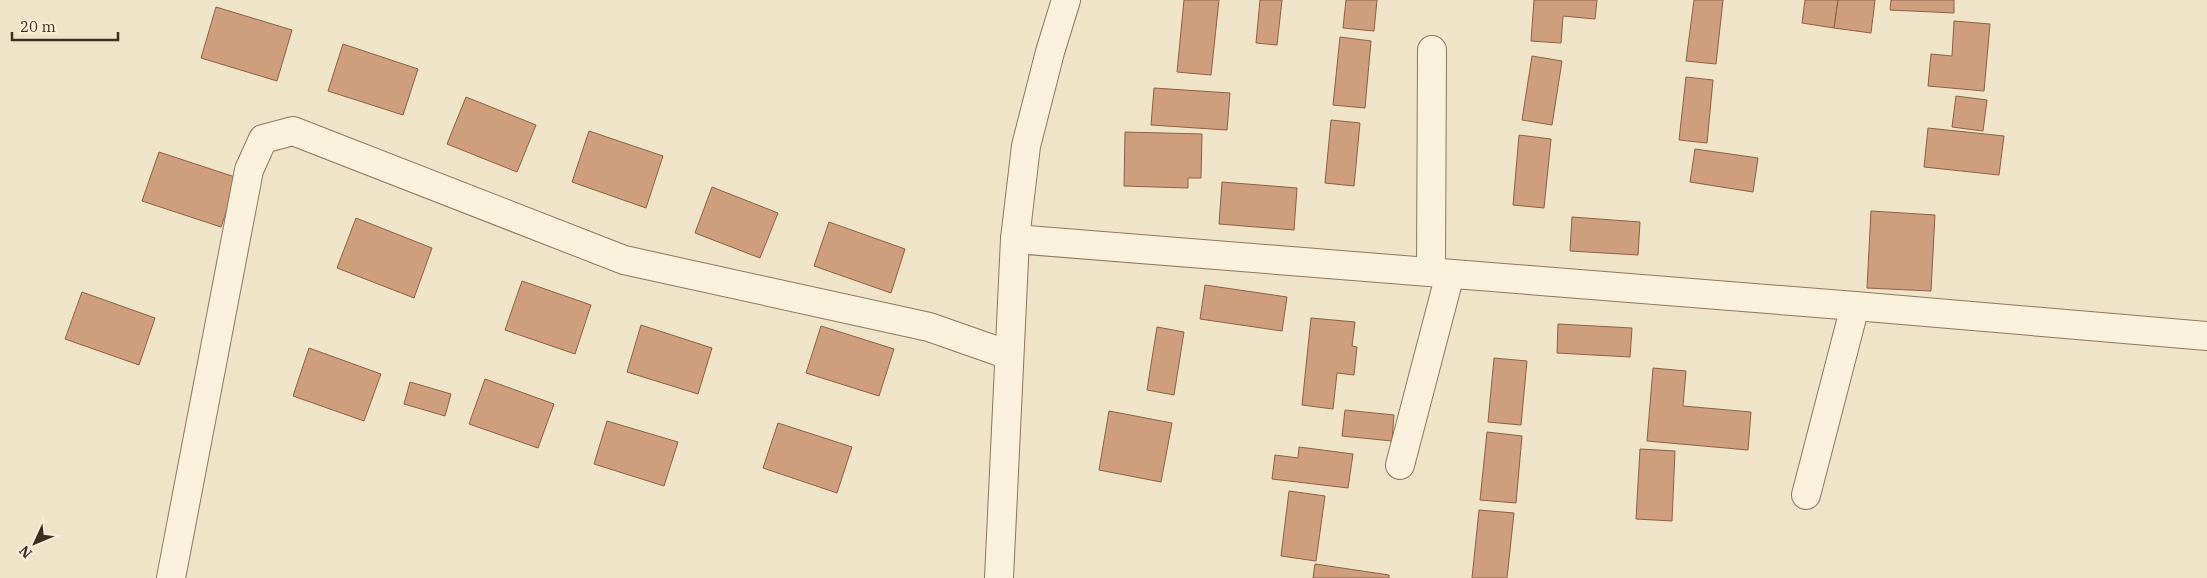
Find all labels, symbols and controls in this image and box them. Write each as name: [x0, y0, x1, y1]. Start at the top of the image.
scale bar: [12, 10, 119, 42]
text: 20 m: [20, 17, 56, 36]
north arrow: [10, 518, 60, 568]
text: N: [15, 542, 36, 562]

